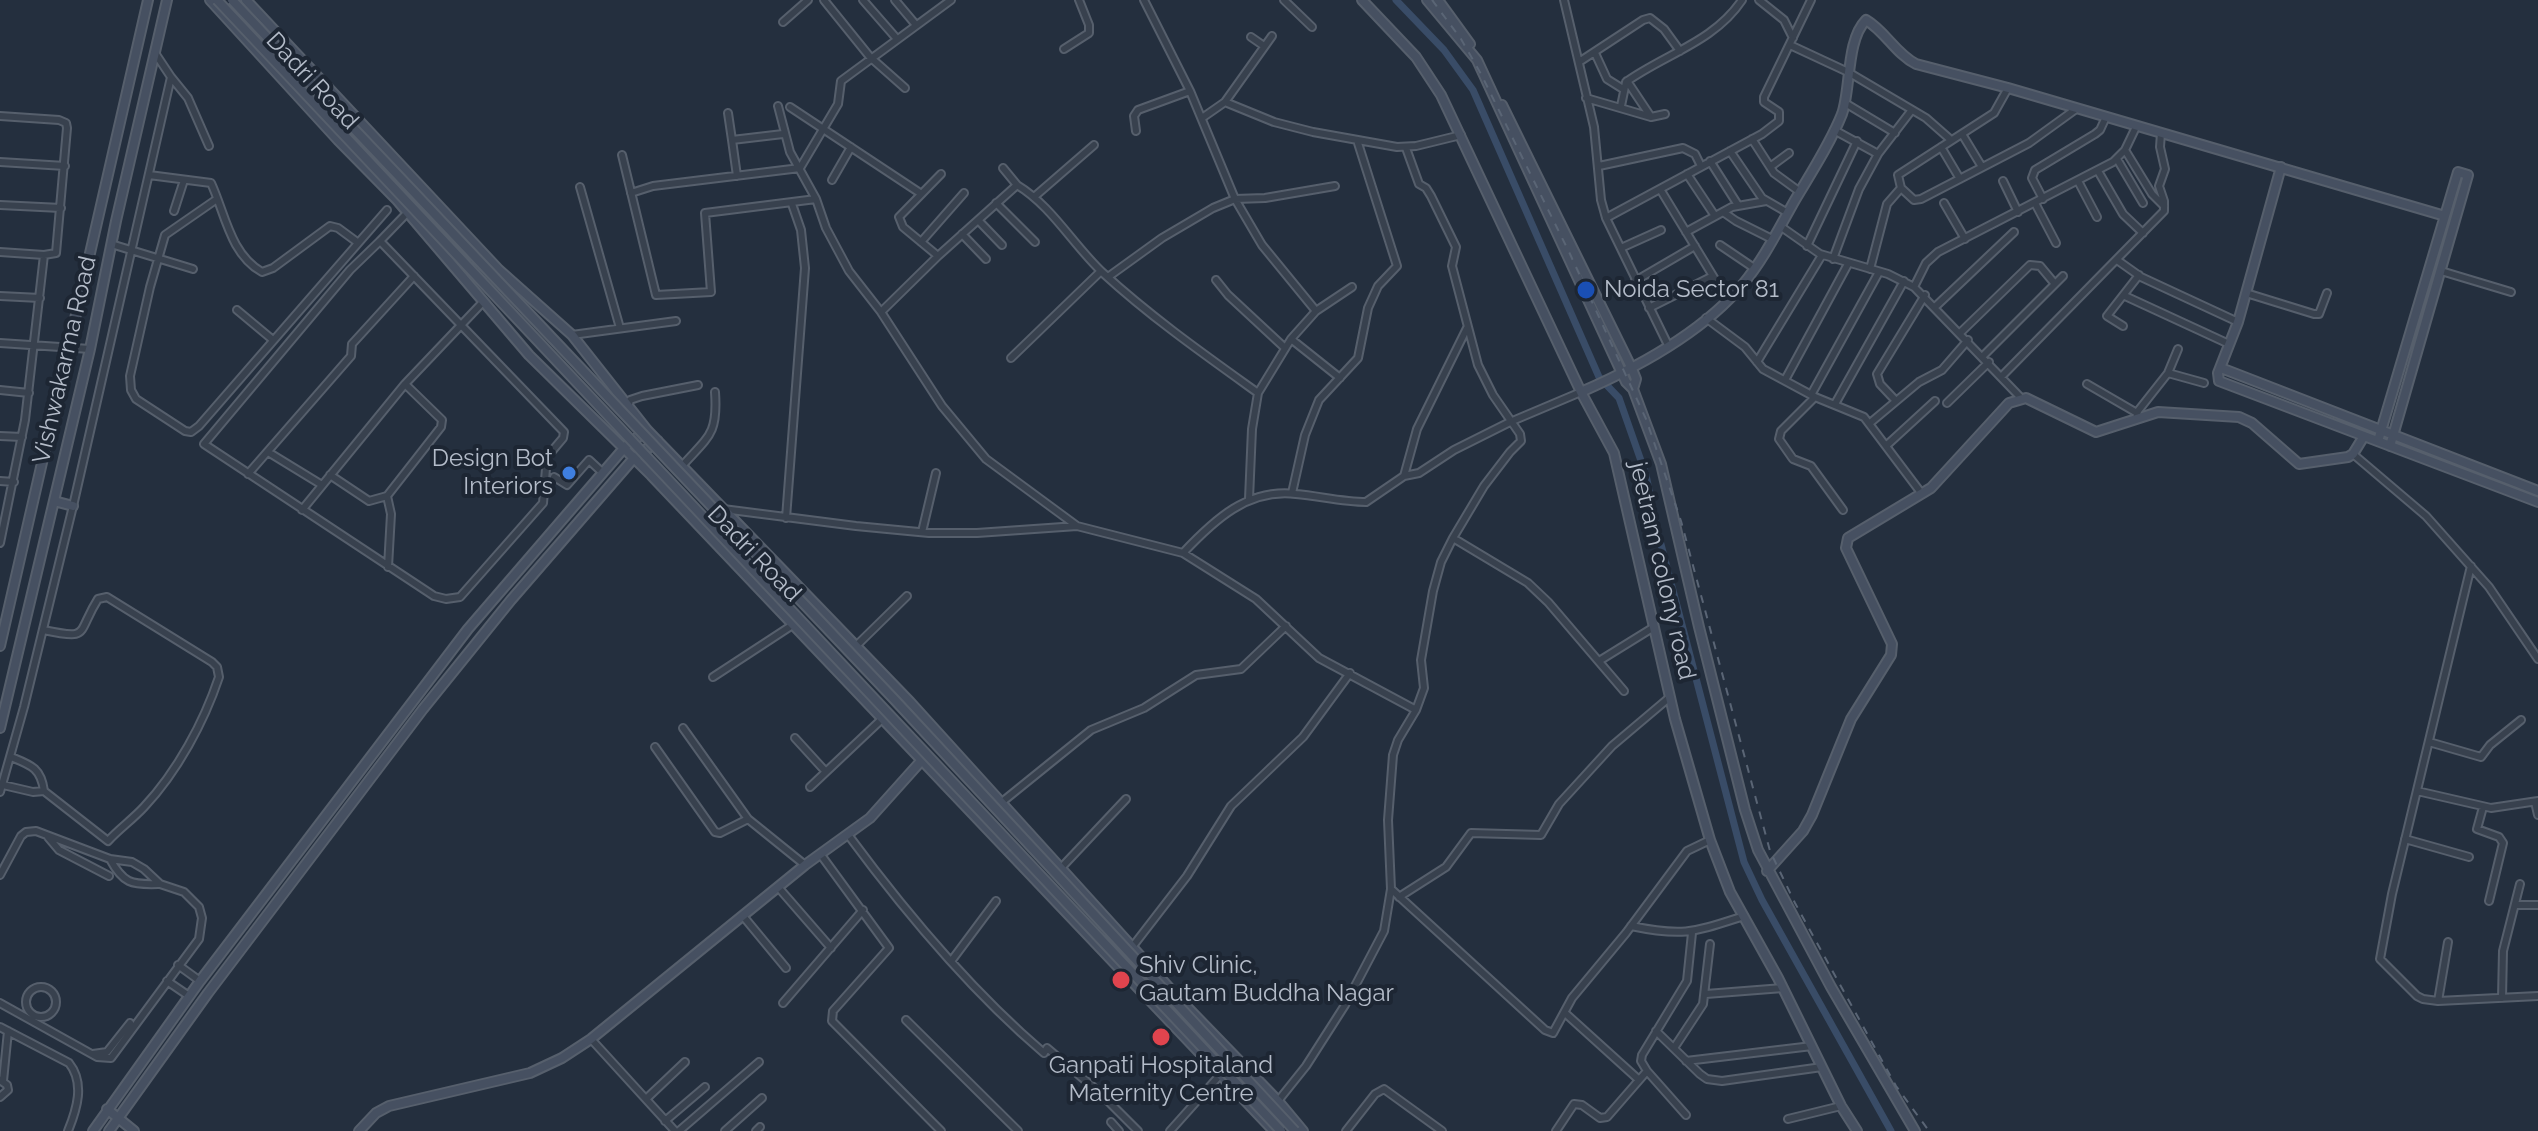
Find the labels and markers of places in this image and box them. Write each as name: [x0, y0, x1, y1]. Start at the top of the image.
place label: Noida Sector 81: [1604, 276, 1779, 304]
marker: Noida Sector 81: [1575, 279, 1597, 301]
place label: Design Bot Interiors: [432, 445, 553, 501]
marker: Design Bot Interiors: [560, 464, 578, 482]
place label: Shiv Clinic, Gautam Buddha Nagar: [1139, 952, 1394, 1008]
marker: Shiv Clinic, Gautam Buddha Nagar: [1110, 969, 1132, 991]
marker: Ganpati Hospitaland Maternity Centre: [1150, 1026, 1172, 1048]
place label: Ganpati Hospitaland Maternity Centre: [1049, 1052, 1273, 1108]

